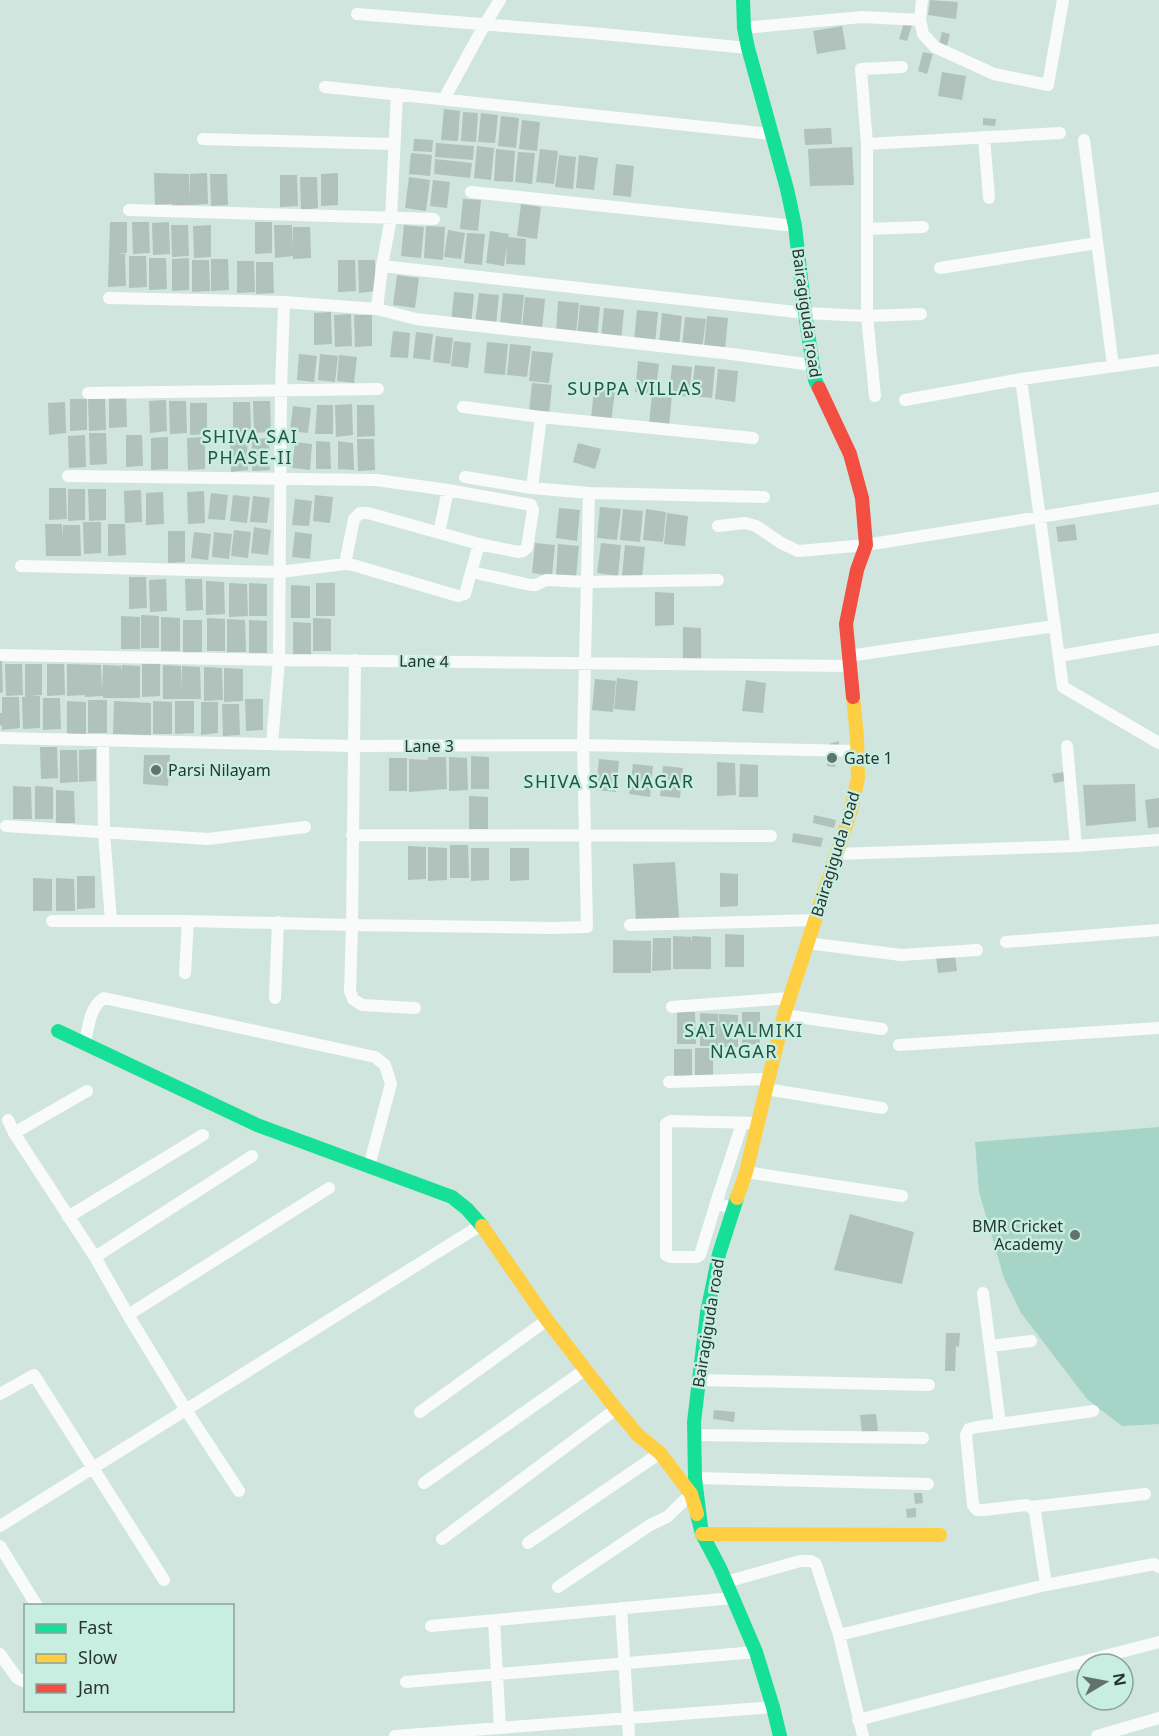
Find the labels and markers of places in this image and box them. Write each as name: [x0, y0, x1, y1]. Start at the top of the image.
place label: Gate 1: [844, 747, 893, 769]
marker: Gate 1: [825, 751, 839, 765]
place label: Parsi Nilayam: [168, 759, 271, 781]
marker: Parsi Nilayam: [149, 763, 163, 777]
place label: BMR Cricket Academy: [972, 1215, 1064, 1255]
marker: BMR Cricket Academy: [1068, 1228, 1082, 1242]

